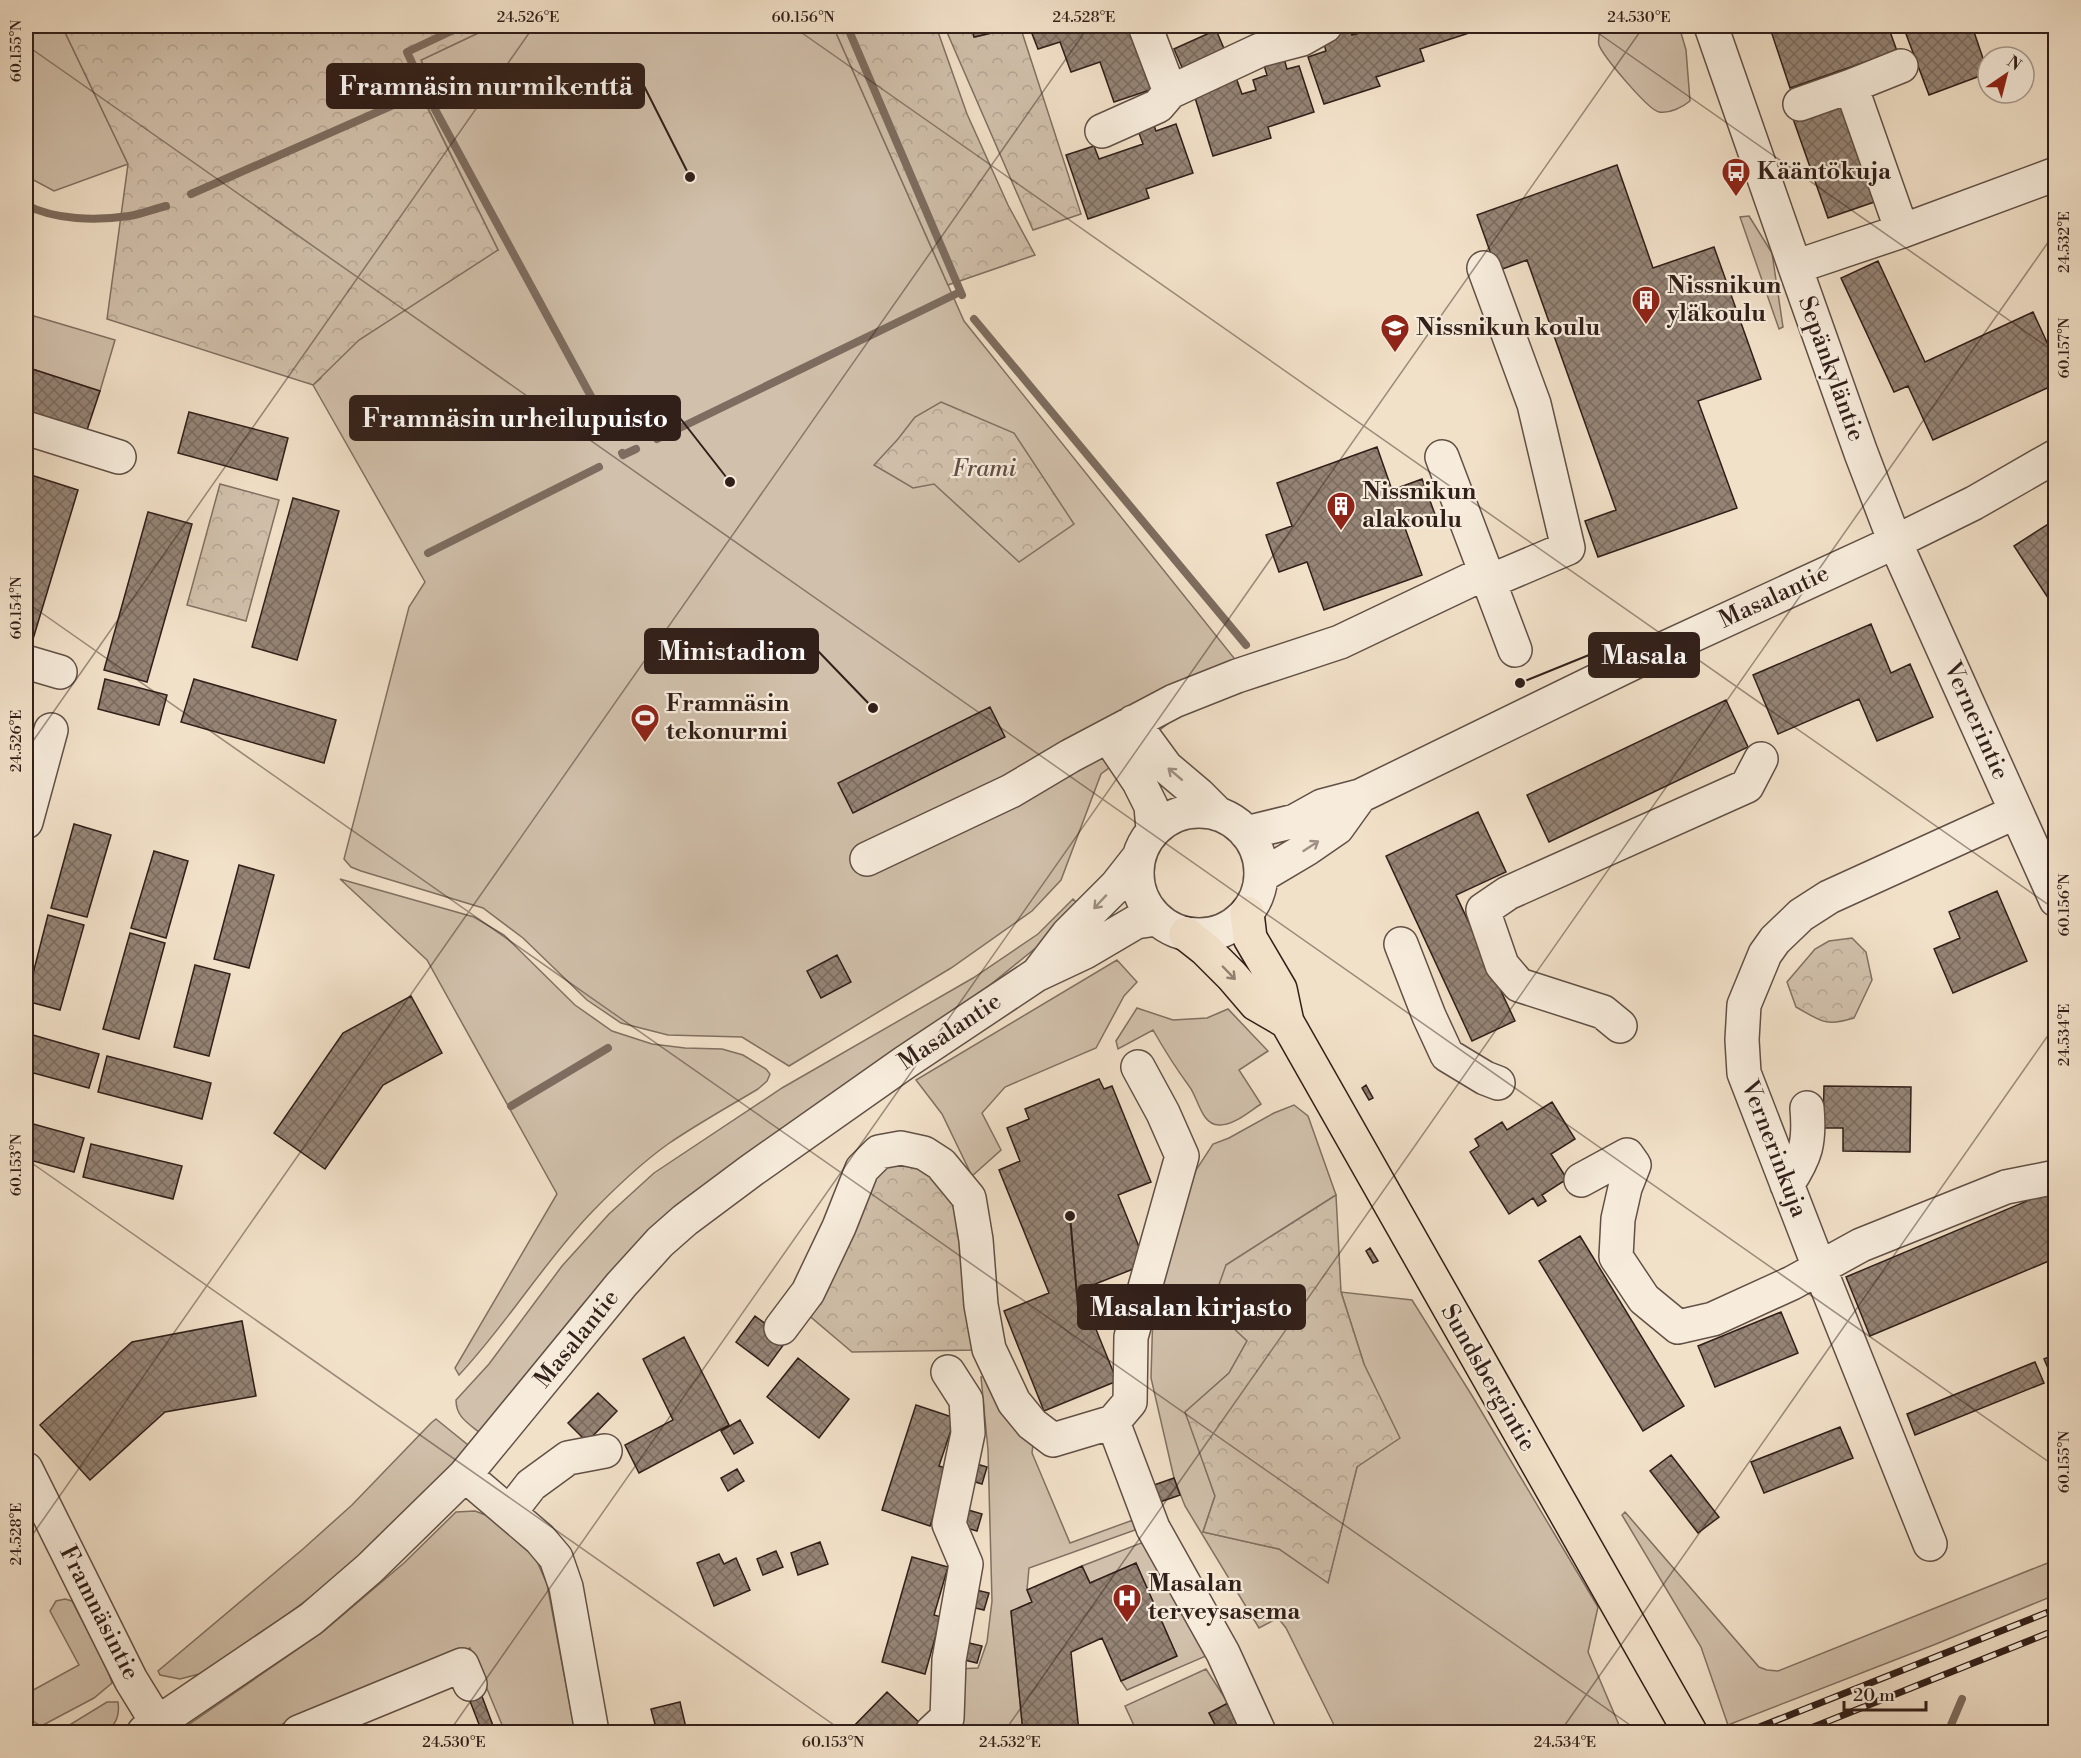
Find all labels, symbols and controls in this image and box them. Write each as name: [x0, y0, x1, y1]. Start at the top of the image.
text: 24.526°E: [497, 8, 559, 27]
text: 60.156°N: [771, 8, 835, 27]
text: 24.528°E: [1053, 8, 1115, 27]
text: 24.530°E: [1607, 8, 1671, 27]
text: 60.155°N: [7, 20, 26, 82]
north arrow: [1976, 45, 2036, 105]
text: N: [2003, 52, 2025, 76]
callout: Framnäsin nurmikenttä: [327, 64, 644, 108]
text: Framnäsin nurmikenttä: [339, 71, 634, 103]
bus stop icon: Kääntökuja: [1720, 156, 1752, 198]
place label: Kääntökuja: [1757, 157, 1892, 187]
text: 24.532°E: [2055, 211, 2074, 273]
place label: Nissnikun yläkoulu: [1666, 271, 1782, 329]
building icon: Nissnikun yläkoulu: [1630, 284, 1662, 326]
street label: Sepänkyläntie: [1791, 292, 1871, 446]
school or university icon: Nissnikun koulu: [1379, 312, 1411, 354]
place label: Nissnikun koulu: [1416, 313, 1600, 343]
text: 60.157°N: [2055, 317, 2074, 379]
callout: Framnäsin urheilupuisto: [350, 396, 680, 440]
text: Framnäsin urheilupuisto: [362, 403, 668, 435]
park label: Frami: [952, 454, 1017, 484]
place label: Nissnikun alakoulu: [1362, 477, 1477, 535]
building icon: Nissnikun alakoulu: [1325, 490, 1357, 532]
street label: Masalantie: [1714, 558, 1834, 636]
text: 60.154°N: [7, 576, 26, 640]
callout: Ministadion: [645, 629, 818, 673]
callout: Masala: [1589, 633, 1699, 677]
text: Ministadion: [658, 636, 806, 668]
text: Masala: [1601, 640, 1688, 672]
street label: Vernerintie: [1936, 656, 2015, 785]
place label: Framnäsin tekonurmi: [666, 689, 789, 747]
sports icon: Framnäsin tekonurmi: [629, 702, 661, 744]
text: 24.526°E: [7, 710, 26, 772]
one-way arrow: [1167, 768, 1183, 781]
one-way arrow: [1302, 839, 1319, 851]
text: 60.156°N: [2055, 873, 2074, 937]
one-way arrow: [1093, 895, 1107, 910]
one-way arrow: [1222, 966, 1237, 981]
street label: Masalantie: [893, 987, 1007, 1077]
text: 24.534°E: [2055, 1004, 2074, 1066]
street label: Vernerinkuja: [1734, 1075, 1814, 1223]
text: 60.153°N: [7, 1134, 26, 1196]
street label: Masalantie: [528, 1284, 626, 1394]
callout: Masalan kirjasto: [1078, 1285, 1305, 1329]
text: Masalan kirjasto: [1090, 1292, 1292, 1324]
street label: Sundsbergintie: [1434, 1299, 1542, 1457]
text: 60.155°N: [2055, 1431, 2074, 1493]
text: 24.528°E: [7, 1503, 26, 1565]
street label: Framnäsintie: [52, 1541, 146, 1685]
place label: Masalan terveysasema: [1148, 1569, 1301, 1627]
hospital icon: Masalan terveysasema: [1111, 1582, 1143, 1624]
scale bar: [1844, 1674, 1926, 1712]
text: 20 m: [1853, 1684, 1895, 1707]
text: 24.530°E: [422, 1733, 486, 1752]
text: 60.153°N: [802, 1733, 864, 1752]
text: 24.532°E: [979, 1733, 1041, 1752]
text: 24.534°E: [1534, 1733, 1596, 1752]

